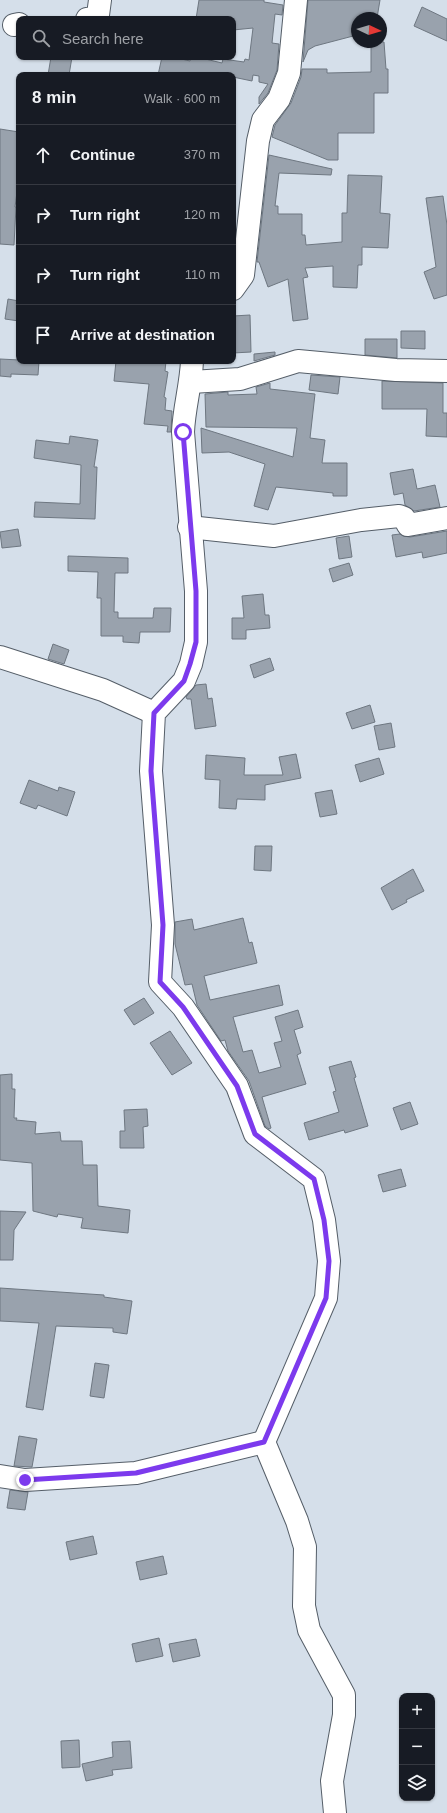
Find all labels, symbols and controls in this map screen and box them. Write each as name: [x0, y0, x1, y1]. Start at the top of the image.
north arrow: [351, 12, 387, 48]
search box: [16, 16, 236, 60]
icon: search: [30, 27, 52, 49]
text: Search here: [62, 30, 144, 47]
text: 8 min: [32, 88, 76, 107]
text: Walk · 600 m: [144, 91, 220, 106]
icon: ahead: [32, 144, 54, 166]
text: Continue: [70, 146, 135, 163]
text: 370 m: [184, 147, 220, 162]
icon: right: [32, 204, 54, 226]
text: Turn right: [70, 206, 140, 223]
text: 120 m: [184, 207, 220, 222]
icon: right: [32, 264, 54, 286]
text: Turn right: [70, 266, 140, 283]
text: 110 m: [185, 267, 220, 282]
icon: arrive: [32, 324, 54, 346]
text: Arrive at destination: [70, 326, 215, 343]
route start: [174, 423, 192, 441]
route end: [16, 1471, 34, 1489]
map controls: [399, 1693, 435, 1801]
button: +: [399, 1693, 435, 1729]
button: −: [399, 1729, 435, 1765]
button: layers: [399, 1765, 435, 1801]

